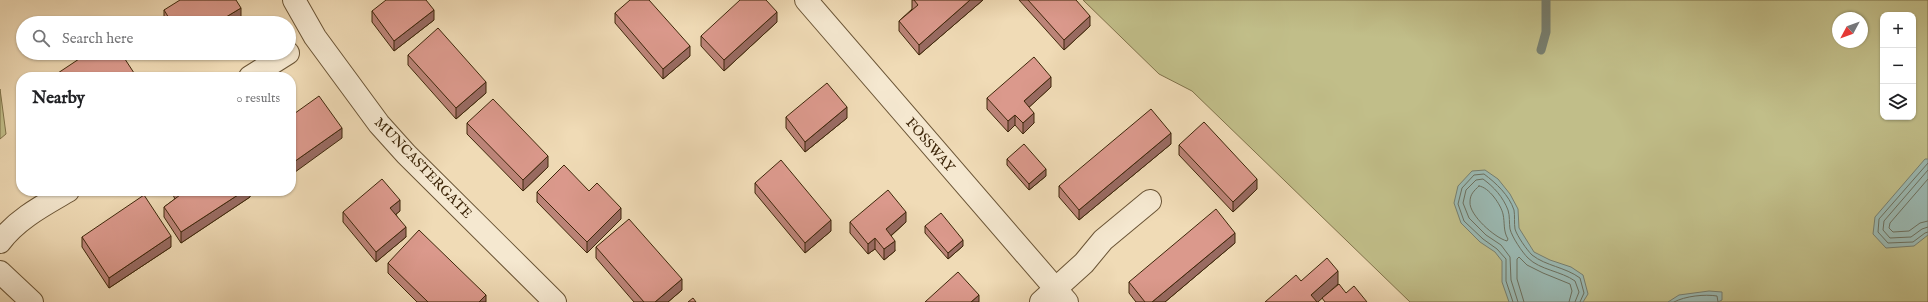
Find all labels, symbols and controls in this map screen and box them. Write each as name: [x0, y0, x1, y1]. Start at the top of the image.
north arrow: [1832, 12, 1868, 48]
map controls: [1880, 12, 1916, 120]
button: +: [1880, 12, 1916, 48]
search box: [16, 16, 296, 60]
icon: search: [30, 27, 52, 49]
text: Search here: [62, 29, 133, 48]
button: −: [1880, 48, 1916, 84]
button: layers: [1880, 84, 1916, 120]
text: Nearby: [32, 88, 85, 109]
text: 0 results: [236, 90, 280, 107]
street label: MUNCASTERGATE: [370, 114, 476, 223]
street label: FOSSWAY: [901, 114, 960, 177]

